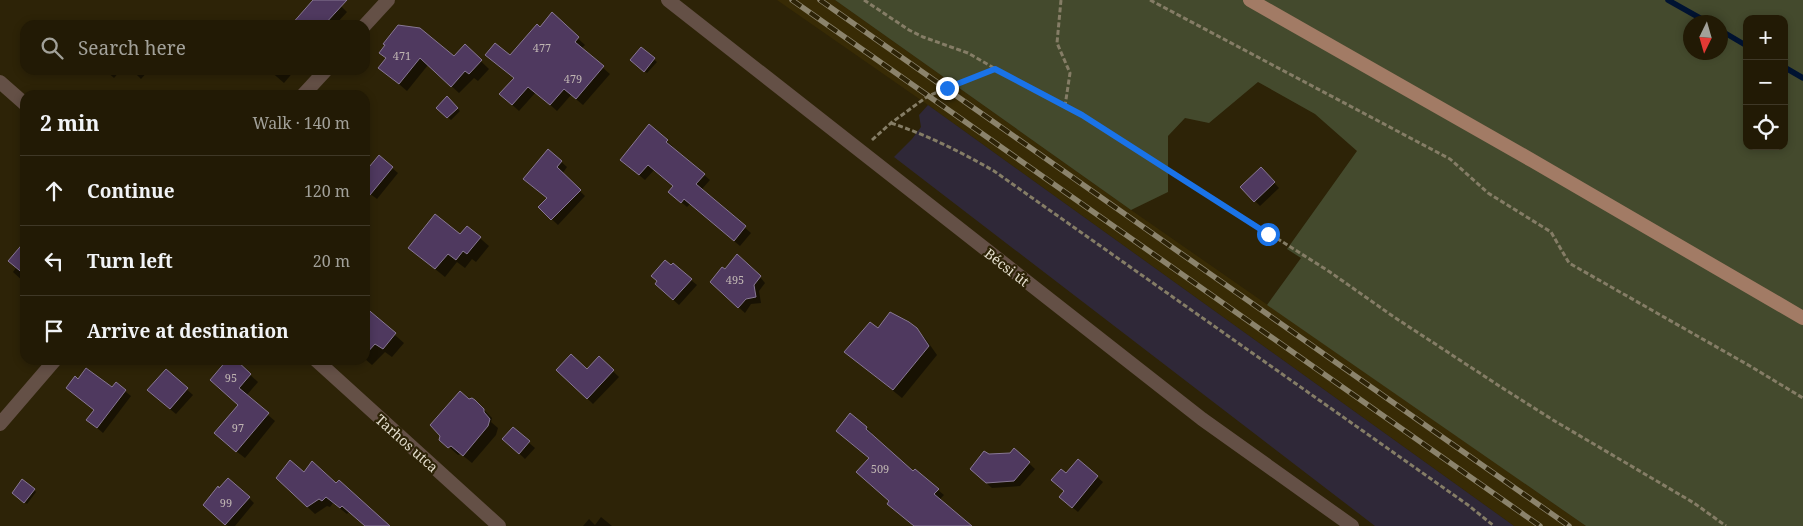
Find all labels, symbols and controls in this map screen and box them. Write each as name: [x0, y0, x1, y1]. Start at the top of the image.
north arrow: [1683, 15, 1728, 60]
map controls: [1743, 15, 1788, 150]
button: +: [1743, 15, 1788, 60]
search box: [20, 20, 370, 75]
icon: search: [38, 34, 66, 62]
text: Search here: [78, 35, 186, 61]
house number: 477: [533, 40, 551, 55]
house number: 471: [393, 48, 411, 63]
button: −: [1743, 60, 1788, 105]
house number: 479: [564, 71, 582, 86]
route end: [936, 77, 959, 100]
button: locate: [1743, 105, 1788, 150]
text: 2 min: [40, 109, 99, 137]
text: Walk · 140 m: [253, 112, 350, 134]
icon: ahead: [40, 177, 68, 205]
text: Continue: [87, 178, 175, 204]
text: 120 m: [304, 180, 350, 202]
route start: [1257, 223, 1280, 246]
street label: Bécsi út: [981, 244, 1033, 290]
icon: left: [40, 247, 68, 275]
text: Turn left: [87, 248, 173, 274]
text: 20 m: [313, 250, 350, 272]
house number: 495: [726, 272, 744, 287]
icon: arrive: [40, 317, 68, 345]
text: Arrive at destination: [87, 318, 289, 344]
house number: 95: [225, 370, 237, 385]
street label: Tarhos utca: [372, 410, 442, 476]
house number: 97: [232, 420, 244, 435]
house number: 509: [871, 461, 889, 476]
house number: 99: [220, 495, 232, 510]

